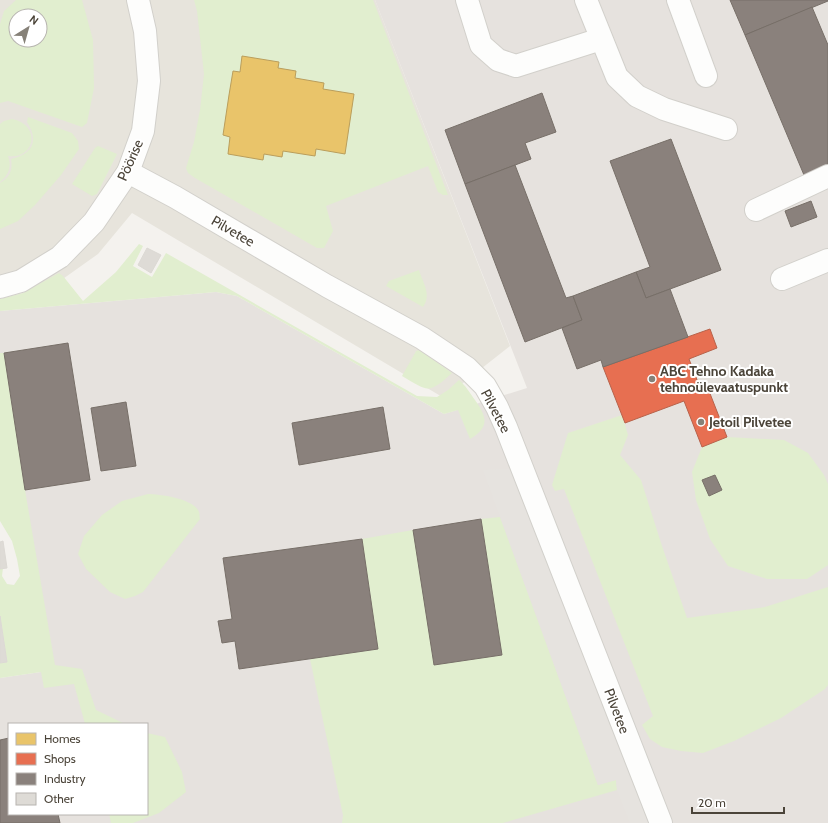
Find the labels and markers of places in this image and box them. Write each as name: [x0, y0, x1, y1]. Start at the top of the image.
place label: ABC Tehno Kadaka tehnoülevaatuspunkt: [660, 362, 788, 396]
marker: ABC Tehno Kadaka tehnoülevaatuspunkt: [647, 374, 657, 384]
place label: Jetoil Pilvetee: [708, 413, 791, 431]
marker: Jetoil Pilvetee: [696, 417, 706, 427]

